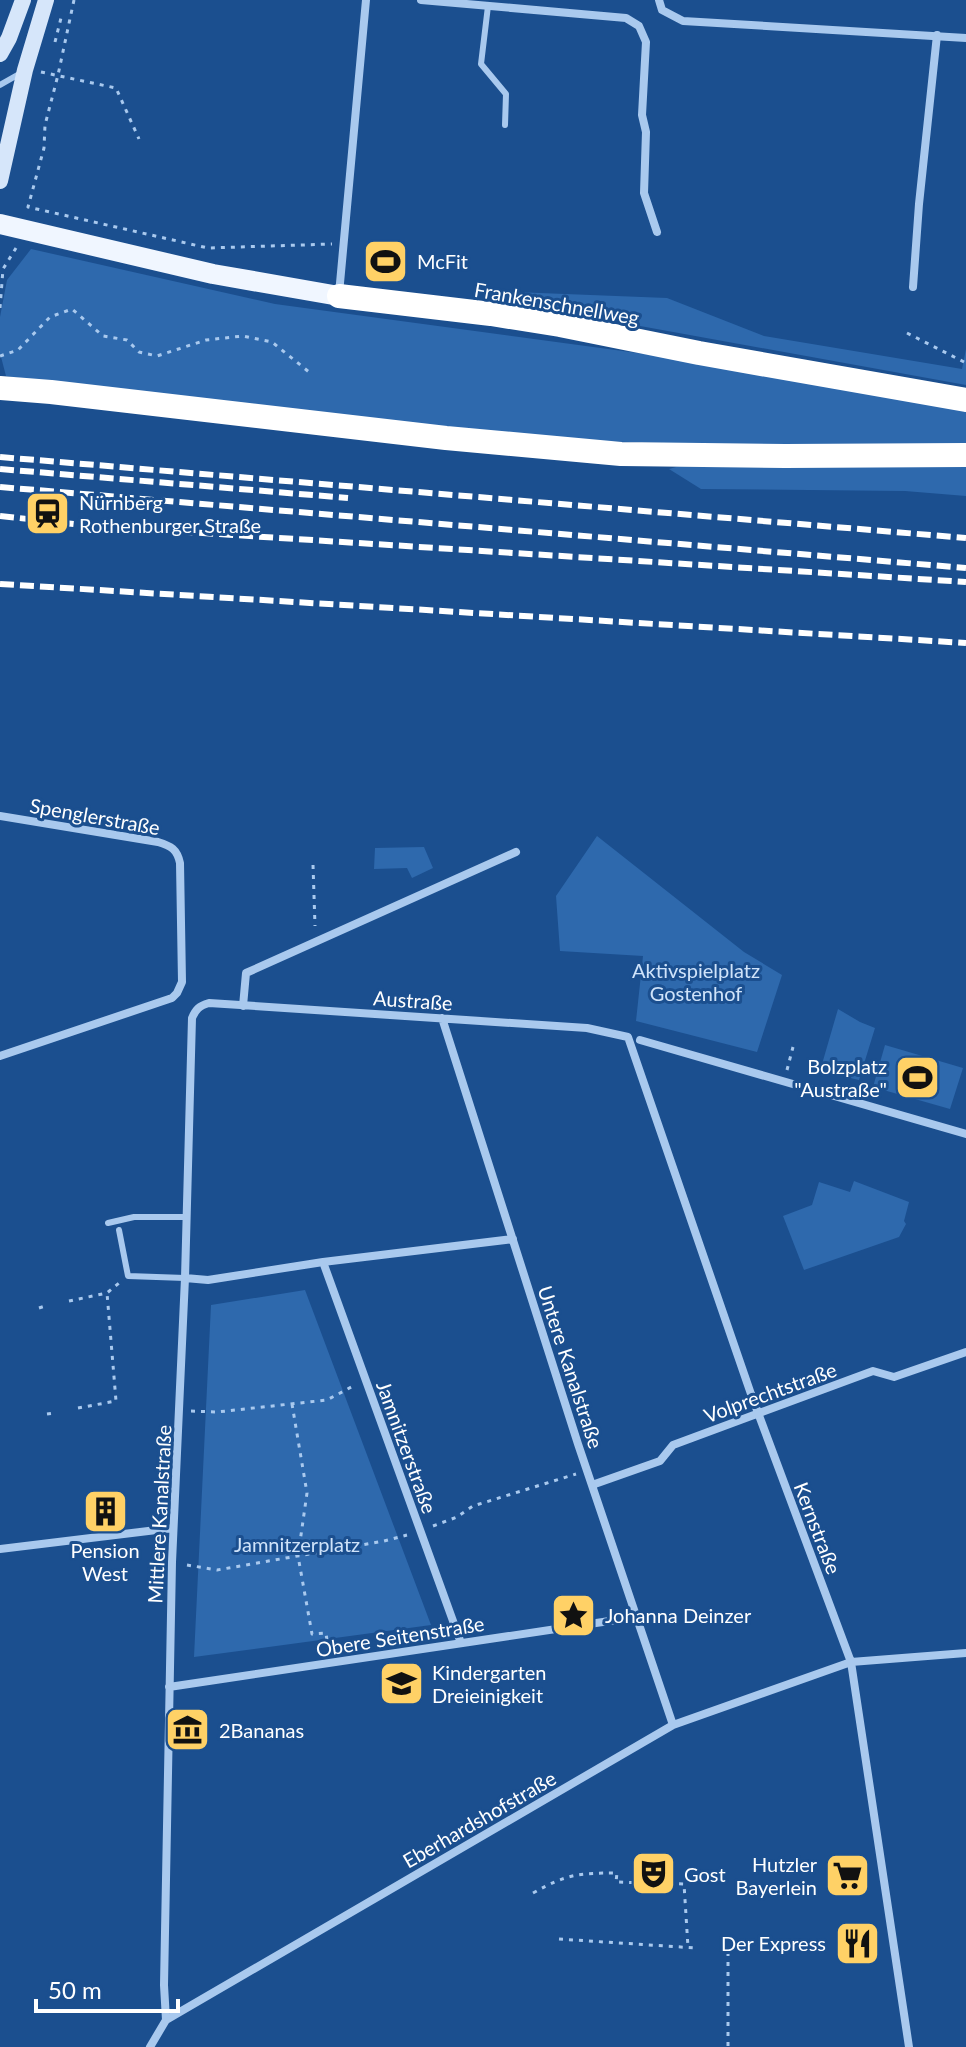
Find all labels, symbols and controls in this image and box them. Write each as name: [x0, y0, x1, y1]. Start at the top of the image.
sports icon: McFit: [362, 237, 410, 285]
place label: McFit: [417, 249, 468, 273]
street label: Frankenschnellweg: [473, 277, 641, 329]
station icon: Nürnberg Rothenburger Straße: [24, 490, 72, 538]
place label: Nürnberg Rothenburger Straße: [79, 490, 261, 537]
street label: Spenglerstraße: [28, 793, 162, 839]
park label: Aktivspielplatz Gostenhof: [632, 958, 760, 1005]
street label: Austraße: [373, 985, 453, 1015]
sports icon: Bolzplatz "Austraße": [894, 1053, 942, 1101]
place label: Bolzplatz "Austraße": [794, 1054, 887, 1101]
street label: Untere Kanalstraße: [533, 1283, 609, 1451]
street label: Volprechtstraße: [700, 1357, 840, 1427]
street label: Jamnitzerstraße: [372, 1377, 442, 1517]
street label: Mittlere Kanalstraße: [142, 1424, 176, 1604]
street label: Kernstraße: [789, 1479, 847, 1577]
building icon: Pension West: [81, 1487, 129, 1535]
park label: Jamnitzerplatz: [234, 1532, 360, 1556]
place label: Pension West: [70, 1538, 140, 1585]
place icon: Johanna Deinzer: [550, 1591, 598, 1639]
place label: Johanna Deinzer: [605, 1603, 752, 1627]
street label: Obere Seitenstraße: [314, 1611, 486, 1661]
school or university icon: Kindergarten Dreieinigkeit: [377, 1660, 425, 1708]
place label: Kindergarten Dreieinigkeit: [432, 1660, 546, 1707]
museum icon: 2Bananas: [164, 1706, 212, 1754]
place label: 2Bananas: [219, 1718, 304, 1742]
street label: Eberhardshofstraße: [398, 1765, 560, 1873]
theatre icon: Gost: [629, 1850, 677, 1898]
supermarket icon: Hutzler Bayerlein: [824, 1851, 872, 1899]
place label: Hutzler Bayerlein: [735, 1852, 818, 1899]
place label: Gost: [684, 1862, 726, 1886]
restaurant icon: Der Express: [833, 1919, 881, 1967]
place label: Der Express: [721, 1931, 826, 1955]
scale bar: [36, 1963, 178, 2013]
text: 50 m: [48, 1975, 102, 2004]

